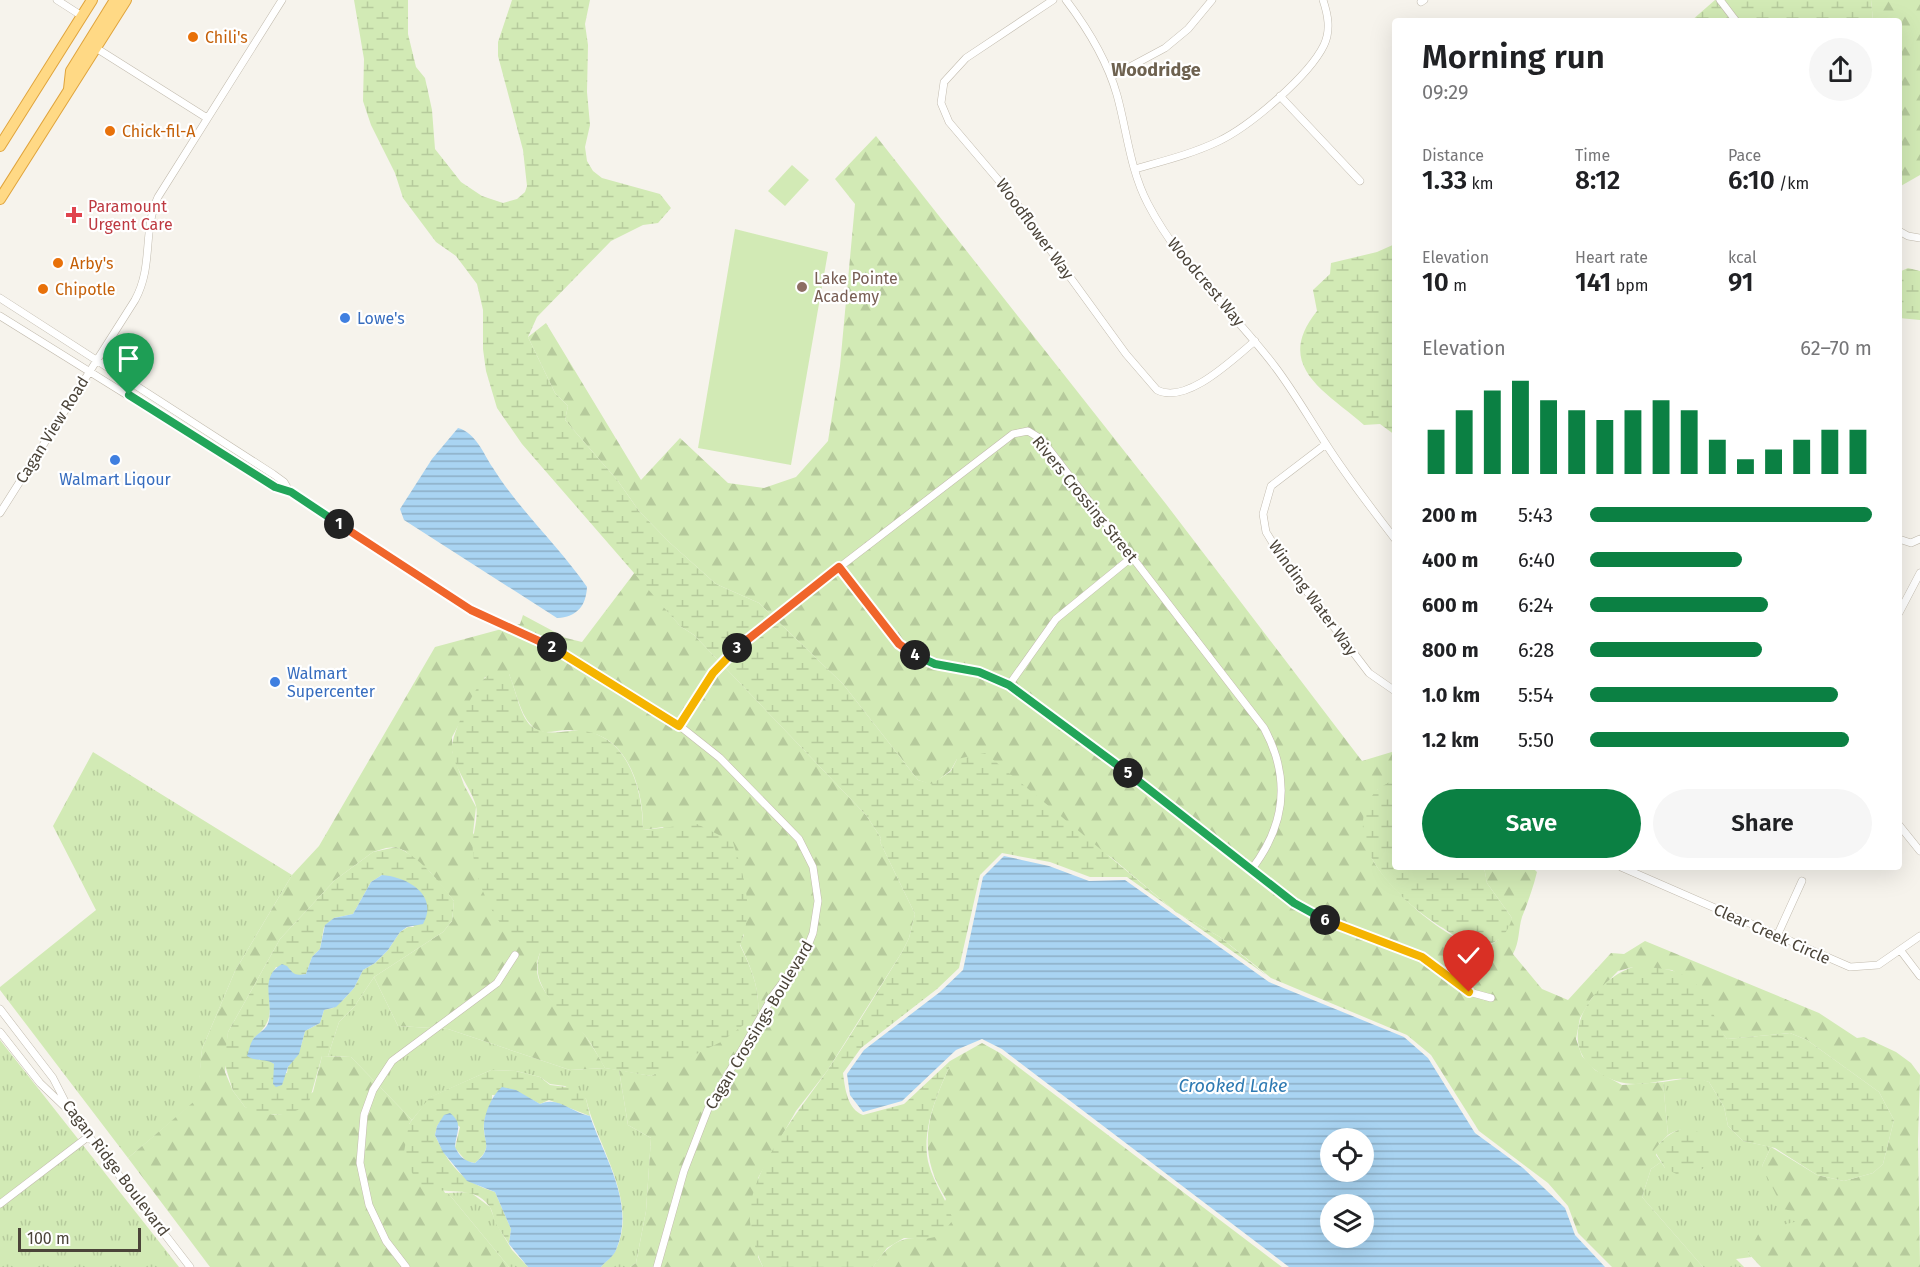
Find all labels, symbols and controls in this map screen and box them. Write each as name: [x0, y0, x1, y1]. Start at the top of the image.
place label: Chili's: [205, 28, 248, 47]
marker: Chili's: [186, 30, 200, 44]
text: Morning run: [1422, 37, 1605, 77]
button: share: [1809, 38, 1872, 101]
district label: Woodridge: [1111, 59, 1201, 81]
text: 09:29: [1422, 80, 1468, 104]
place label: Chick-fil-A: [122, 122, 196, 141]
marker: Chick-fil-A: [103, 124, 117, 138]
text: Distance: [1422, 146, 1484, 165]
text: Time: [1575, 146, 1610, 165]
text: Pace: [1728, 146, 1761, 165]
text: 1.33: [1422, 165, 1467, 196]
text: 8:12: [1575, 165, 1620, 196]
text: 6:10: [1728, 165, 1775, 196]
text: km: [1467, 174, 1493, 193]
text: /km: [1775, 174, 1809, 193]
street label: Woodflower Way: [992, 175, 1078, 283]
place label: Paramount Urgent Care: [88, 197, 173, 234]
marker: Paramount Urgent Care: [65, 206, 83, 224]
street label: Woodcrest Way: [1163, 234, 1249, 330]
text: Elevation: [1422, 248, 1489, 267]
text: Heart rate: [1575, 248, 1648, 267]
text: kcal: [1728, 248, 1757, 267]
place label: Arby's: [70, 254, 113, 273]
marker: Arby's: [51, 256, 65, 270]
text: 10: [1422, 267, 1449, 298]
text: 141: [1575, 267, 1611, 298]
text: 91: [1728, 267, 1754, 298]
place label: Lake Pointe Academy: [814, 269, 898, 306]
text: m: [1449, 276, 1467, 295]
text: bpm: [1611, 276, 1648, 295]
place label: Chipotle: [55, 280, 115, 299]
marker: Lake Pointe Academy: [795, 280, 809, 294]
marker: Chipotle: [36, 282, 50, 296]
place label: Lowe's: [357, 309, 405, 328]
marker: Lowe's: [338, 311, 352, 325]
pin: [103, 333, 154, 395]
text: Elevation: [1422, 336, 1506, 360]
text: 62–70 m: [1800, 336, 1872, 360]
icon: arrive: [112, 342, 145, 375]
street label: Cagan View Road: [12, 373, 92, 487]
street label: Rivers Crossing Street: [1028, 432, 1142, 566]
marker: Walmart Liqour: [108, 453, 122, 467]
place label: Walmart Liqour: [59, 470, 172, 489]
text: 200 m: [1422, 503, 1477, 527]
text: 5:43: [1518, 503, 1553, 527]
pin: 1: [324, 509, 354, 539]
text: 1: [335, 514, 343, 533]
street label: Winding Water Way: [1265, 536, 1361, 660]
text: 400 m: [1422, 548, 1478, 572]
text: 6:40: [1518, 548, 1555, 572]
text: 600 m: [1422, 593, 1478, 617]
text: 6:24: [1518, 593, 1553, 617]
pin: 2: [537, 632, 567, 662]
pin: 3: [722, 633, 752, 663]
text: 2: [548, 637, 556, 656]
text: 3: [733, 638, 741, 657]
text: 800 m: [1422, 638, 1479, 662]
text: 6:28: [1518, 638, 1554, 662]
pin: 4: [900, 640, 930, 670]
text: 4: [910, 645, 920, 664]
place label: Walmart Supercenter: [287, 664, 376, 701]
marker: Walmart Supercenter: [268, 675, 282, 689]
text: 1.0 km: [1422, 683, 1480, 707]
text: 5:54: [1518, 683, 1554, 707]
text: 1.2 km: [1422, 728, 1479, 752]
text: 5:50: [1518, 728, 1554, 752]
pin: 5: [1113, 758, 1143, 788]
text: 5: [1124, 763, 1132, 782]
button: Save: [1422, 789, 1641, 858]
button: Share: [1653, 789, 1872, 858]
street label: Clear Creek Circle: [1711, 900, 1833, 968]
pin: 6: [1310, 905, 1340, 935]
text: 6: [1320, 910, 1330, 929]
pin: [1443, 930, 1494, 992]
street label: Cagan Crossings Boulevard: [701, 937, 817, 1113]
icon: check: [1452, 939, 1485, 972]
water label: Crooked Lake: [1179, 1075, 1287, 1097]
street label: Cagan Ridge Boulevard: [59, 1096, 173, 1240]
map controls: [1320, 1128, 1374, 1248]
button: locate: [1320, 1128, 1374, 1182]
button: layers: [1320, 1194, 1374, 1248]
scale bar: [18, 1225, 141, 1252]
text: 100 m: [27, 1229, 70, 1248]

